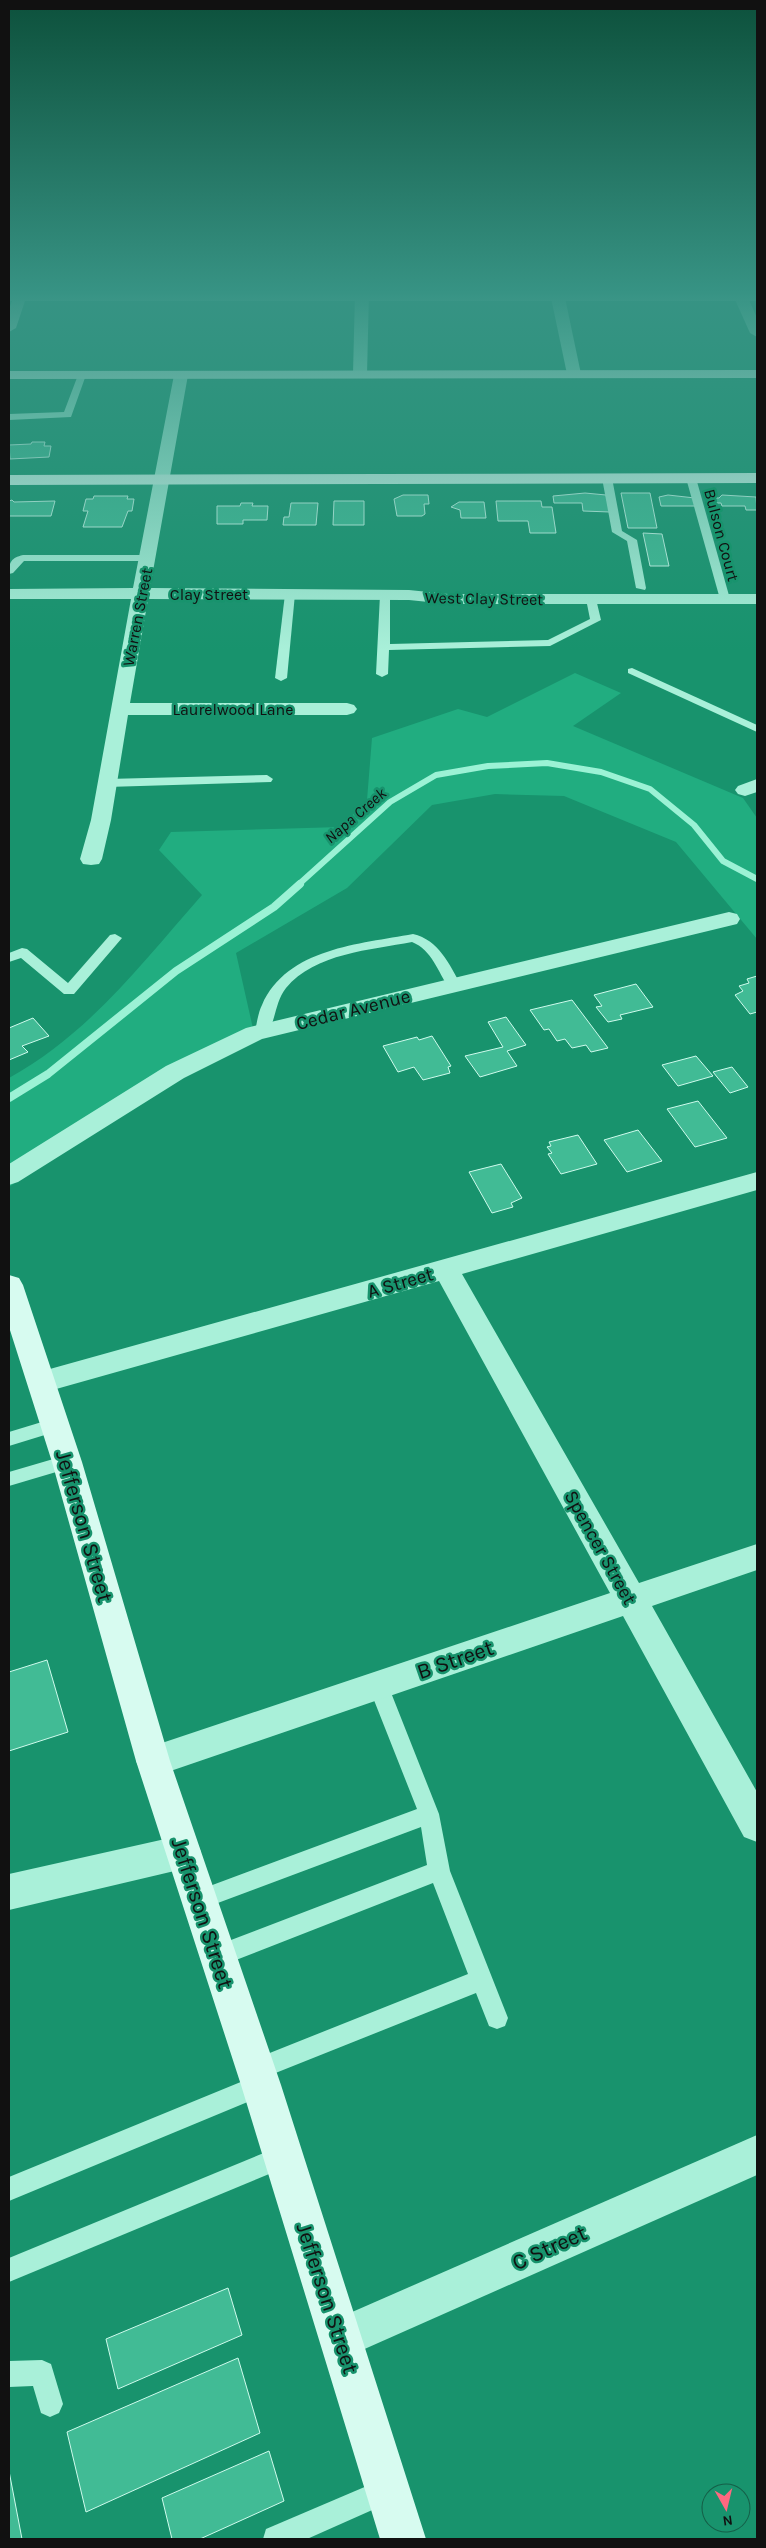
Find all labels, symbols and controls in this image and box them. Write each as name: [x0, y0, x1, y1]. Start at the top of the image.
street label: Bulson Court: [700, 487, 743, 583]
street label: Warren Street: [119, 566, 156, 668]
street label: Clay Street: [170, 585, 248, 604]
street label: West Clay Street: [425, 588, 543, 609]
street label: Laurelwood Lane: [173, 700, 293, 719]
water label: Napa Creek: [321, 783, 391, 847]
street label: Cedar Avenue: [294, 985, 413, 1035]
street label: A Street: [365, 1263, 436, 1303]
street label: Jefferson Street: [50, 1447, 118, 1605]
street label: Spencer Street: [560, 1487, 641, 1608]
street label: B Street: [414, 1635, 497, 1685]
street label: Jefferson Street: [165, 1835, 239, 1992]
street label: Jefferson Street: [290, 2220, 364, 2377]
street label: C Street: [508, 2220, 591, 2276]
north arrow: [701, 2483, 751, 2533]
text: N: [722, 2511, 734, 2529]

